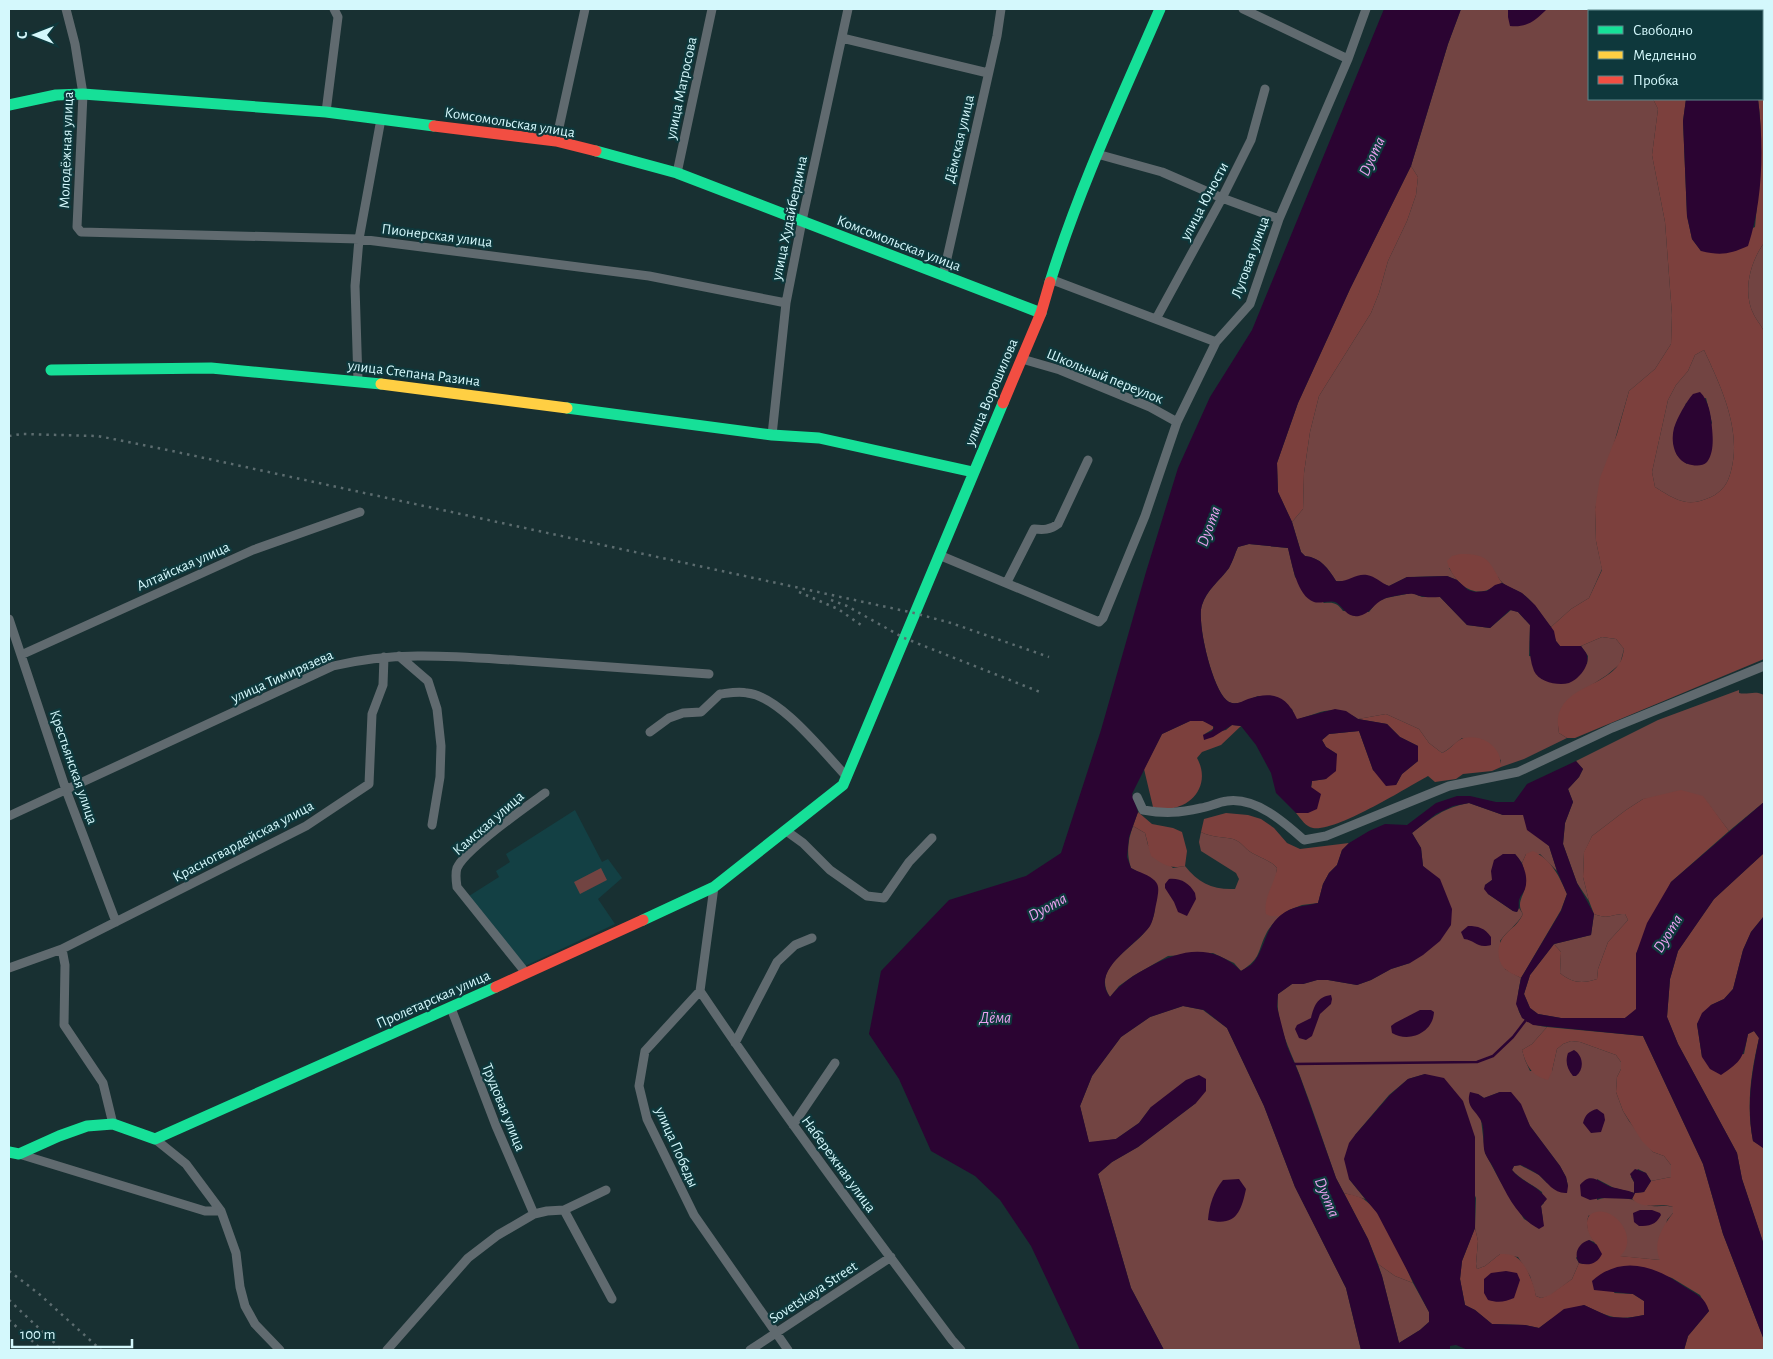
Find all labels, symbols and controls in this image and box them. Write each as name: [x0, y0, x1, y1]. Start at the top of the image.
north arrow: [10, 10, 60, 60]
legend: [1588, 10, 1763, 100]
text: Свободно: [1633, 23, 1693, 38]
text: С: [16, 31, 30, 39]
street label: улица Матросова: [663, 35, 700, 142]
text: Медленно: [1633, 48, 1697, 63]
text: Пробка: [1633, 73, 1679, 88]
street label: Молодёжная улица: [57, 91, 76, 209]
street label: Дёмская улица: [942, 93, 977, 185]
street label: Комсомольская улица: [444, 105, 576, 140]
water label: Dyoma: [1356, 134, 1388, 179]
street label: улица Худайбердина: [769, 154, 810, 283]
street label: улица Юности: [1177, 160, 1231, 244]
street label: Комсомольская улица: [835, 213, 963, 274]
street label: Луговая улица: [1229, 214, 1272, 300]
street label: Пионерская улица: [381, 221, 493, 250]
street label: улица Ворошилова: [962, 336, 1021, 449]
street label: Школьный переулок: [1044, 346, 1165, 407]
street label: улица Степана Разина: [346, 358, 481, 389]
water label: Dyoma: [1194, 504, 1224, 549]
street label: Алтайская улица: [134, 539, 232, 594]
street label: улица Тимирязева: [228, 647, 336, 706]
street label: Крестьянская улица: [47, 708, 100, 826]
street label: Камская улица: [450, 788, 527, 858]
street label: Красногвардейская улица: [170, 798, 316, 885]
water label: Dyoma: [1026, 890, 1069, 924]
water label: Dyoma: [1650, 912, 1686, 955]
street label: Пролетарская улица: [374, 968, 492, 1031]
water label: Дёма: [978, 1010, 1011, 1026]
street label: Трудовая улица: [479, 1061, 528, 1153]
street label: улица Победы: [652, 1104, 701, 1190]
street label: Набережная улица: [799, 1113, 879, 1216]
water label: Dyoma: [1312, 1175, 1343, 1220]
street label: Sovetskaya Street: [767, 1258, 860, 1326]
scale bar: [12, 1316, 132, 1348]
text: 100 m: [20, 1327, 55, 1342]

